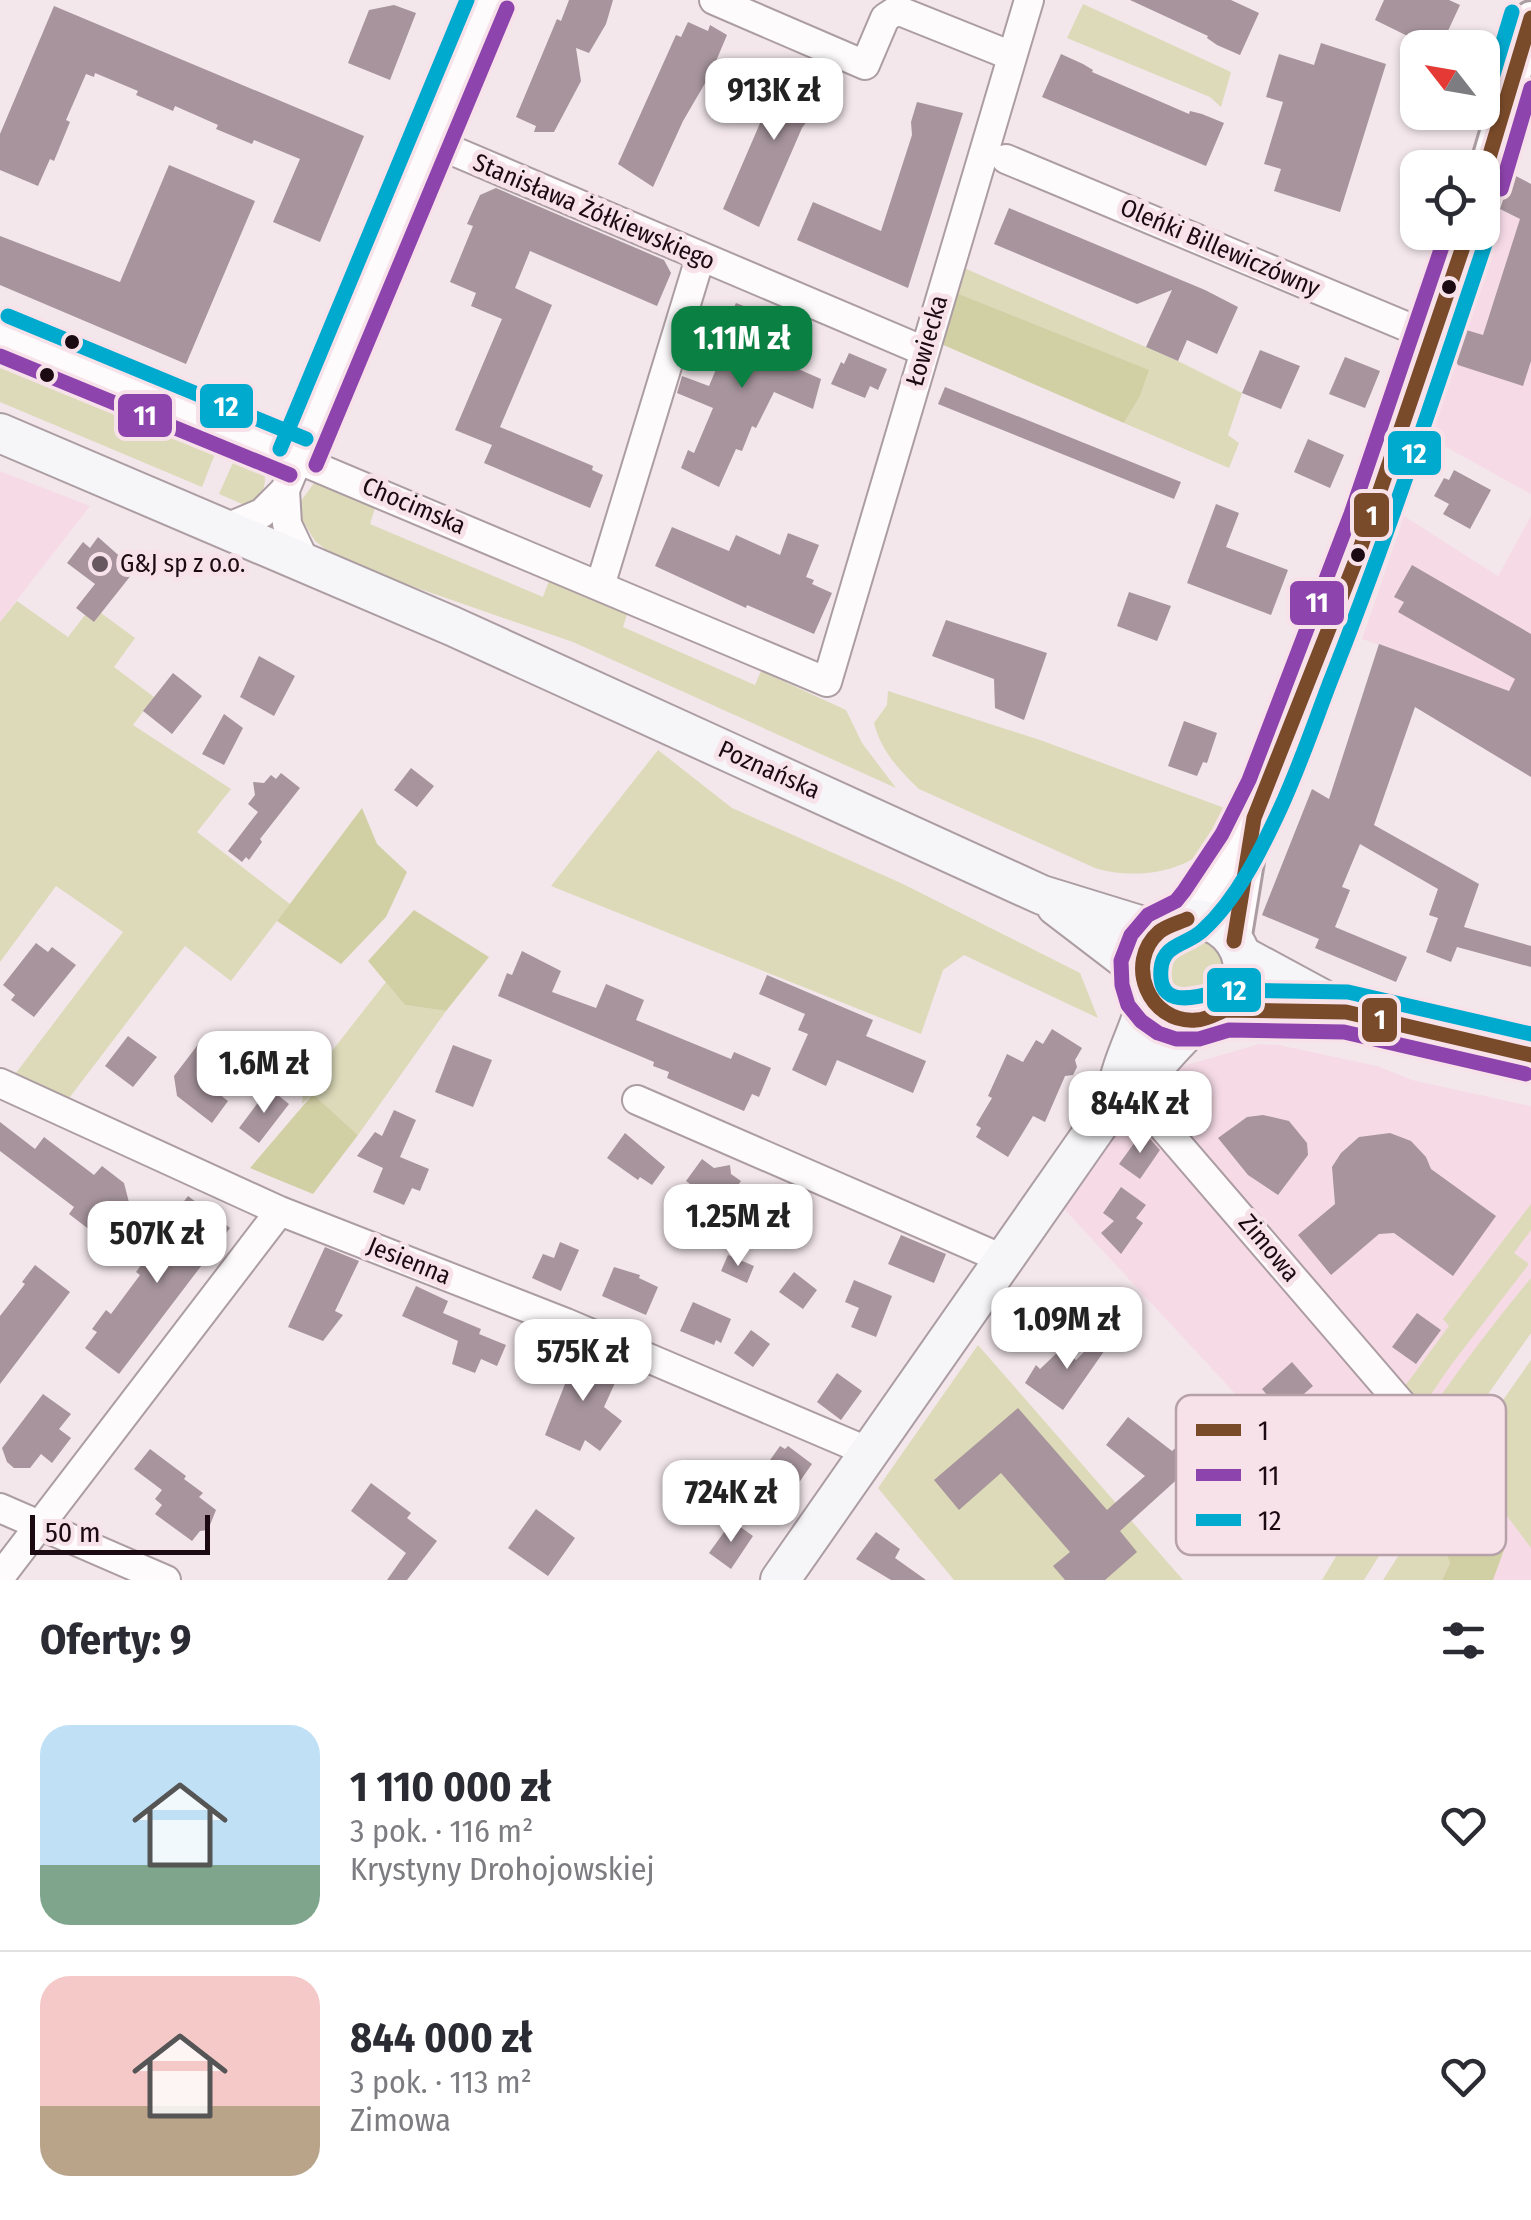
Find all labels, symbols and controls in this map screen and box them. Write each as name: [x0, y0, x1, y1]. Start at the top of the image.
north arrow: [1400, 30, 1500, 130]
map controls: [1400, 30, 1500, 250]
pin: 913K zł: [682, 58, 866, 143]
text: 913K zł: [727, 71, 821, 109]
street label: Stanisława Żółkiewskiego: [469, 147, 720, 277]
button: locate: [1400, 150, 1500, 250]
street label: Oleńki Billewiczówny: [1116, 192, 1324, 304]
unlabelled marker: [1439, 277, 1459, 297]
street label: Łowiecka: [900, 292, 954, 390]
pin: 1.11M zł: [639, 306, 845, 391]
text: 1.11M zł: [693, 319, 791, 357]
unlabelled marker: [62, 332, 82, 352]
unlabelled marker: [37, 365, 57, 385]
line badge: 12: [198, 382, 255, 430]
text: 12: [214, 390, 238, 423]
line badge: 11: [116, 392, 174, 439]
text: 11: [133, 399, 157, 432]
line badge: 12: [1386, 429, 1443, 477]
text: 12: [1402, 437, 1426, 470]
street label: Chocimska: [358, 471, 470, 541]
line badge: 1: [1352, 491, 1391, 539]
text: 1: [1366, 499, 1378, 532]
unlabelled marker: [1348, 545, 1368, 565]
place label: G&J sp z o.o.: [120, 549, 245, 579]
marker: G&J sp z o.o.: [89, 553, 111, 575]
line badge: 11: [1288, 579, 1346, 627]
text: 11: [1305, 586, 1329, 619]
street label: Poznańska: [714, 734, 824, 806]
line badge: 12: [1205, 966, 1263, 1014]
text: 12: [1222, 974, 1246, 1007]
line badge: 1: [1360, 996, 1399, 1044]
text: 1: [1374, 1003, 1386, 1036]
pin: 1.6M zł: [172, 1031, 356, 1116]
text: 1.6M zł: [219, 1044, 309, 1082]
pin: 844K zł: [1048, 1071, 1232, 1156]
text: 844K zł: [1091, 1084, 1189, 1122]
pin: 1.25M zł: [635, 1184, 841, 1269]
text: 1.25M zł: [686, 1197, 790, 1235]
pin: 507K zł: [65, 1201, 249, 1286]
street label: Zimowa: [1232, 1208, 1306, 1288]
text: 507K zł: [109, 1214, 205, 1252]
street label: Jesienna: [363, 1231, 455, 1291]
pin: 1.09M zł: [964, 1287, 1170, 1372]
text: 1.09M zł: [1013, 1300, 1121, 1338]
pin: 575K zł: [491, 1319, 675, 1404]
text: 575K zł: [537, 1332, 629, 1370]
legend: [1176, 1395, 1506, 1555]
text: 1: [1258, 1414, 1269, 1447]
text: 11: [1258, 1459, 1279, 1492]
pin: 724K zł: [639, 1460, 823, 1545]
text: 724K zł: [684, 1473, 778, 1511]
text: 12: [1258, 1504, 1281, 1537]
scale bar: [30, 1510, 210, 1554]
text: 50 m: [45, 1516, 101, 1549]
icon: filters: [1436, 1613, 1491, 1668]
text: Oferty: 9: [40, 1615, 192, 1665]
text: 1 110 000 zł: [350, 1762, 551, 1812]
icon: home: [120, 1765, 240, 1885]
icon: heart: [1436, 1798, 1491, 1853]
text: 3 pok. · 116 m²: [350, 1812, 533, 1850]
text: Krystyny Drohojowskiej: [350, 1850, 655, 1888]
text: 844 000 zł: [350, 2013, 533, 2063]
icon: home: [120, 2016, 240, 2136]
icon: heart: [1436, 2049, 1491, 2104]
text: 3 pok. · 113 m²: [350, 2063, 532, 2101]
text: Zimowa: [350, 2101, 451, 2139]

